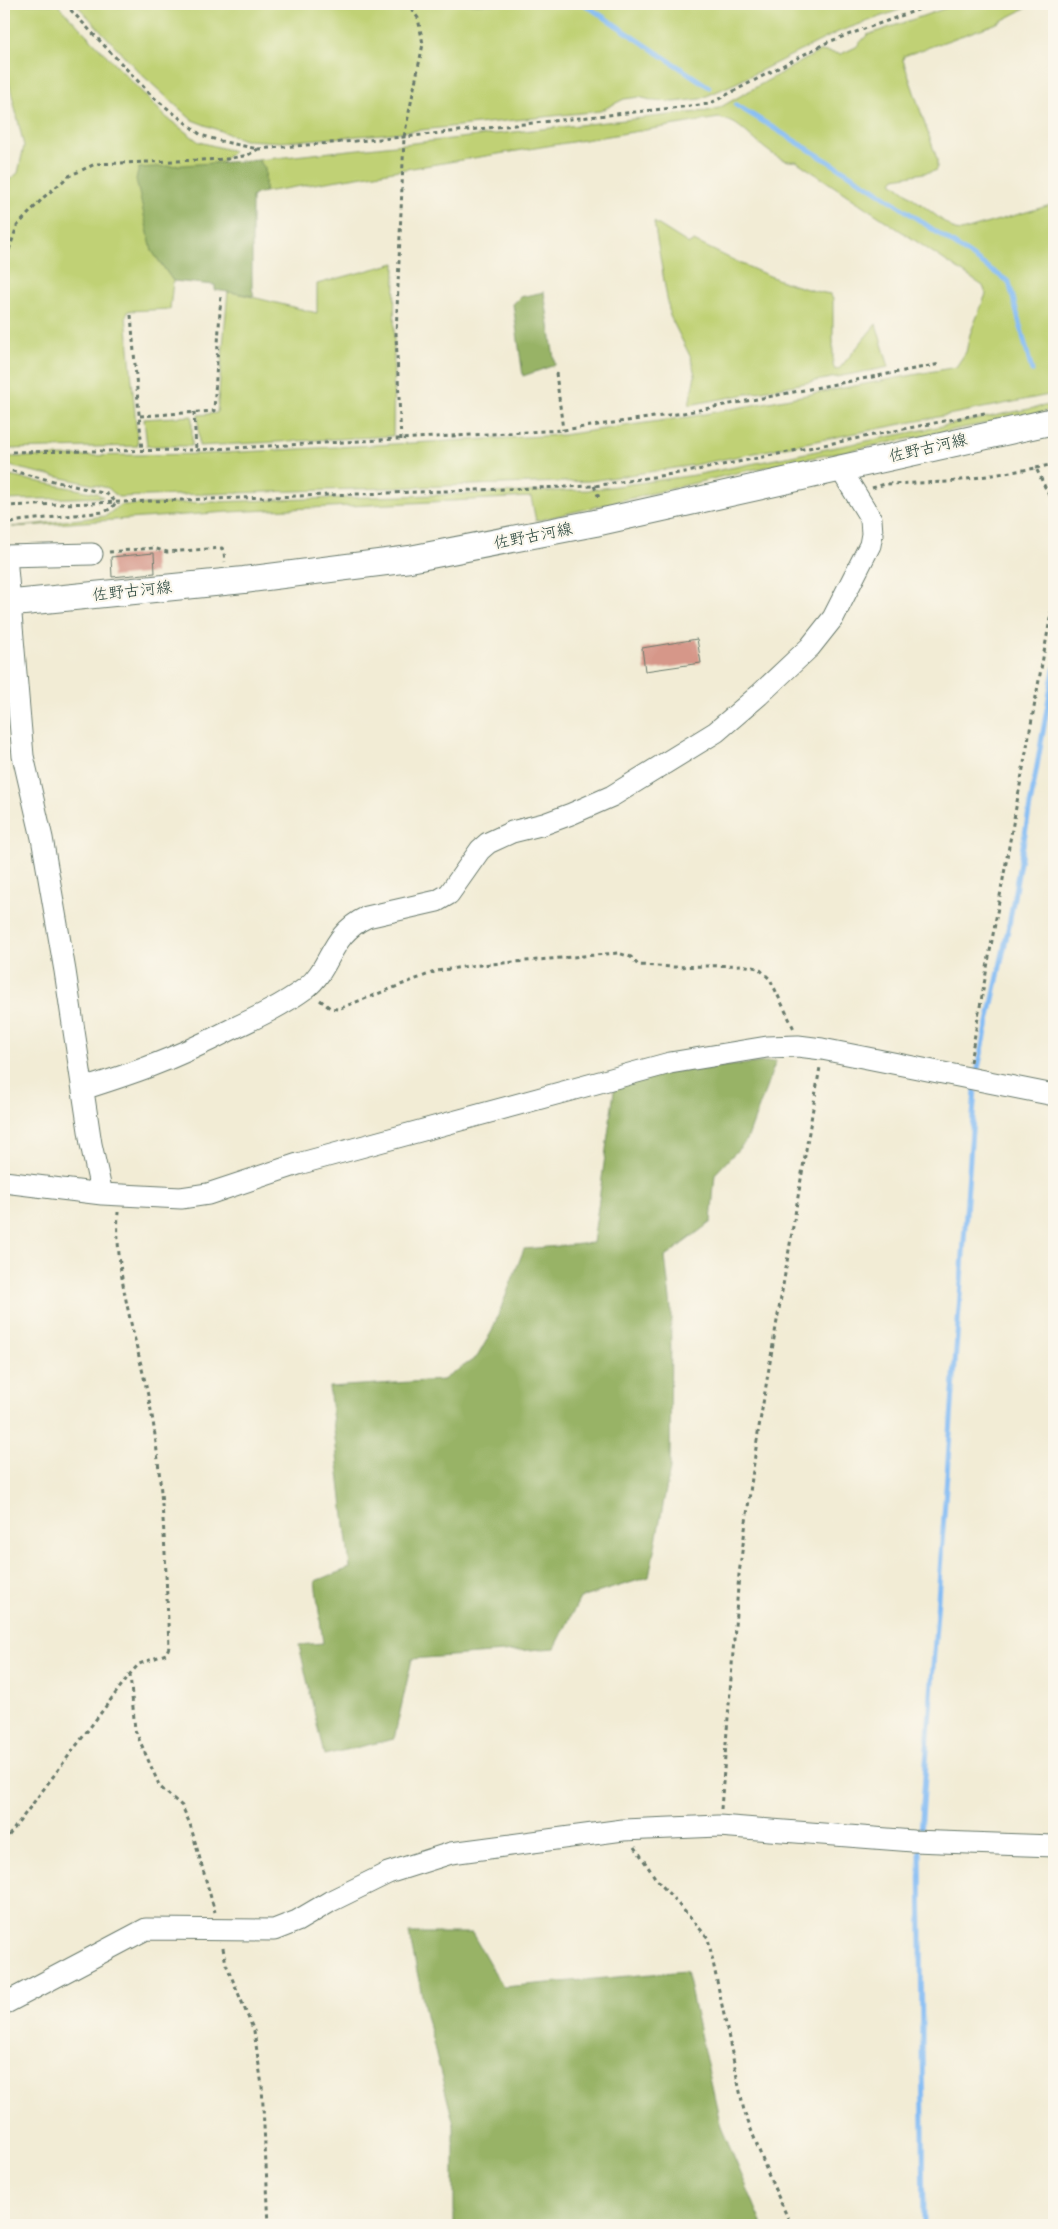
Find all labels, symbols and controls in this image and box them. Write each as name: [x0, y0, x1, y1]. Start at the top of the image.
street label: 佐野古河線: [887, 430, 969, 466]
street label: 佐野古河線: [492, 520, 574, 552]
street label: 佐野古河線: [91, 578, 173, 604]

